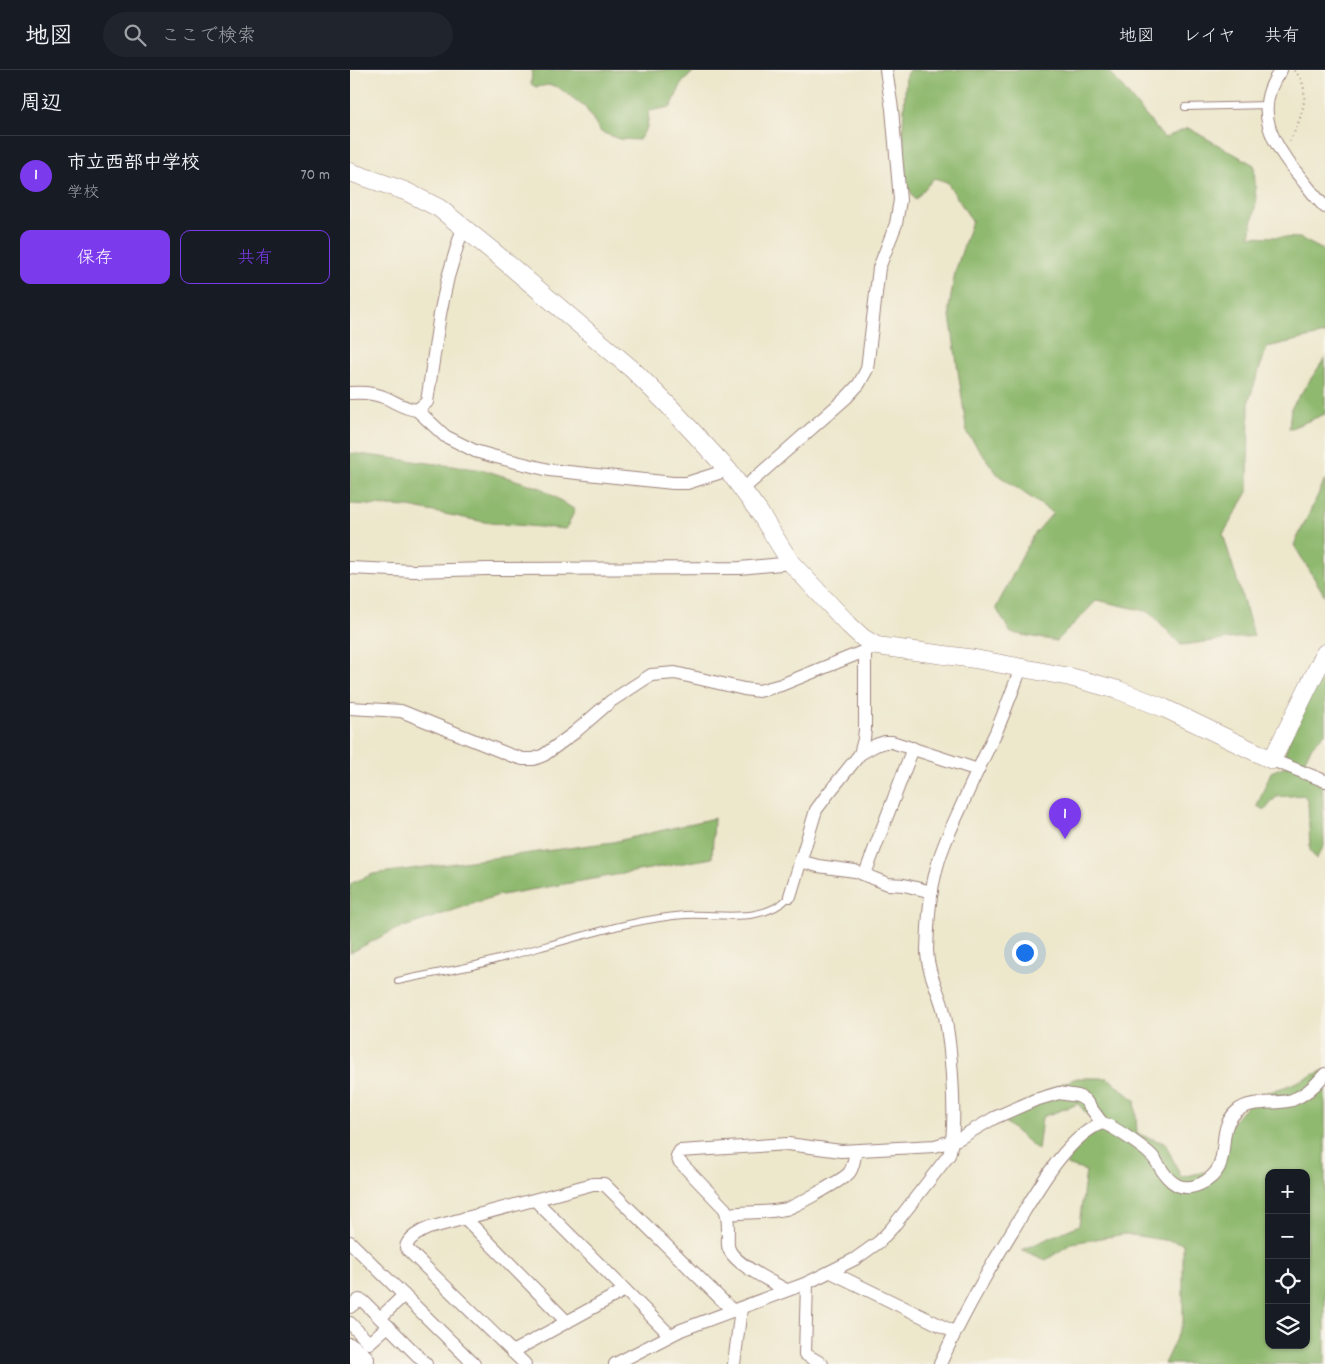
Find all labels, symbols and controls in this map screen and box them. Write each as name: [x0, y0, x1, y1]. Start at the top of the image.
search box: [103, 12, 453, 57]
text: 地図: [25, 21, 73, 55]
icon: search: [121, 21, 149, 49]
text: ここで検索: [161, 24, 256, 51]
text: 地図: [1119, 25, 1155, 50]
text: レイヤ: [1183, 25, 1236, 50]
text: 共有: [1264, 25, 1300, 50]
text: 周辺: [20, 90, 62, 120]
text: 市立西部中学校: [67, 151, 200, 178]
text: 1: [34, 164, 38, 187]
text: 70 m: [300, 164, 330, 187]
text: 学校: [67, 182, 99, 205]
button: 保存: [20, 230, 170, 284]
button: 共有: [180, 230, 330, 284]
pin: 1: [1049, 798, 1081, 839]
your location: [1012, 940, 1038, 966]
map controls: [1265, 1169, 1310, 1349]
button: +: [1265, 1169, 1310, 1214]
button: −: [1265, 1214, 1310, 1259]
button: locate: [1265, 1259, 1310, 1304]
button: layers: [1265, 1304, 1310, 1349]

